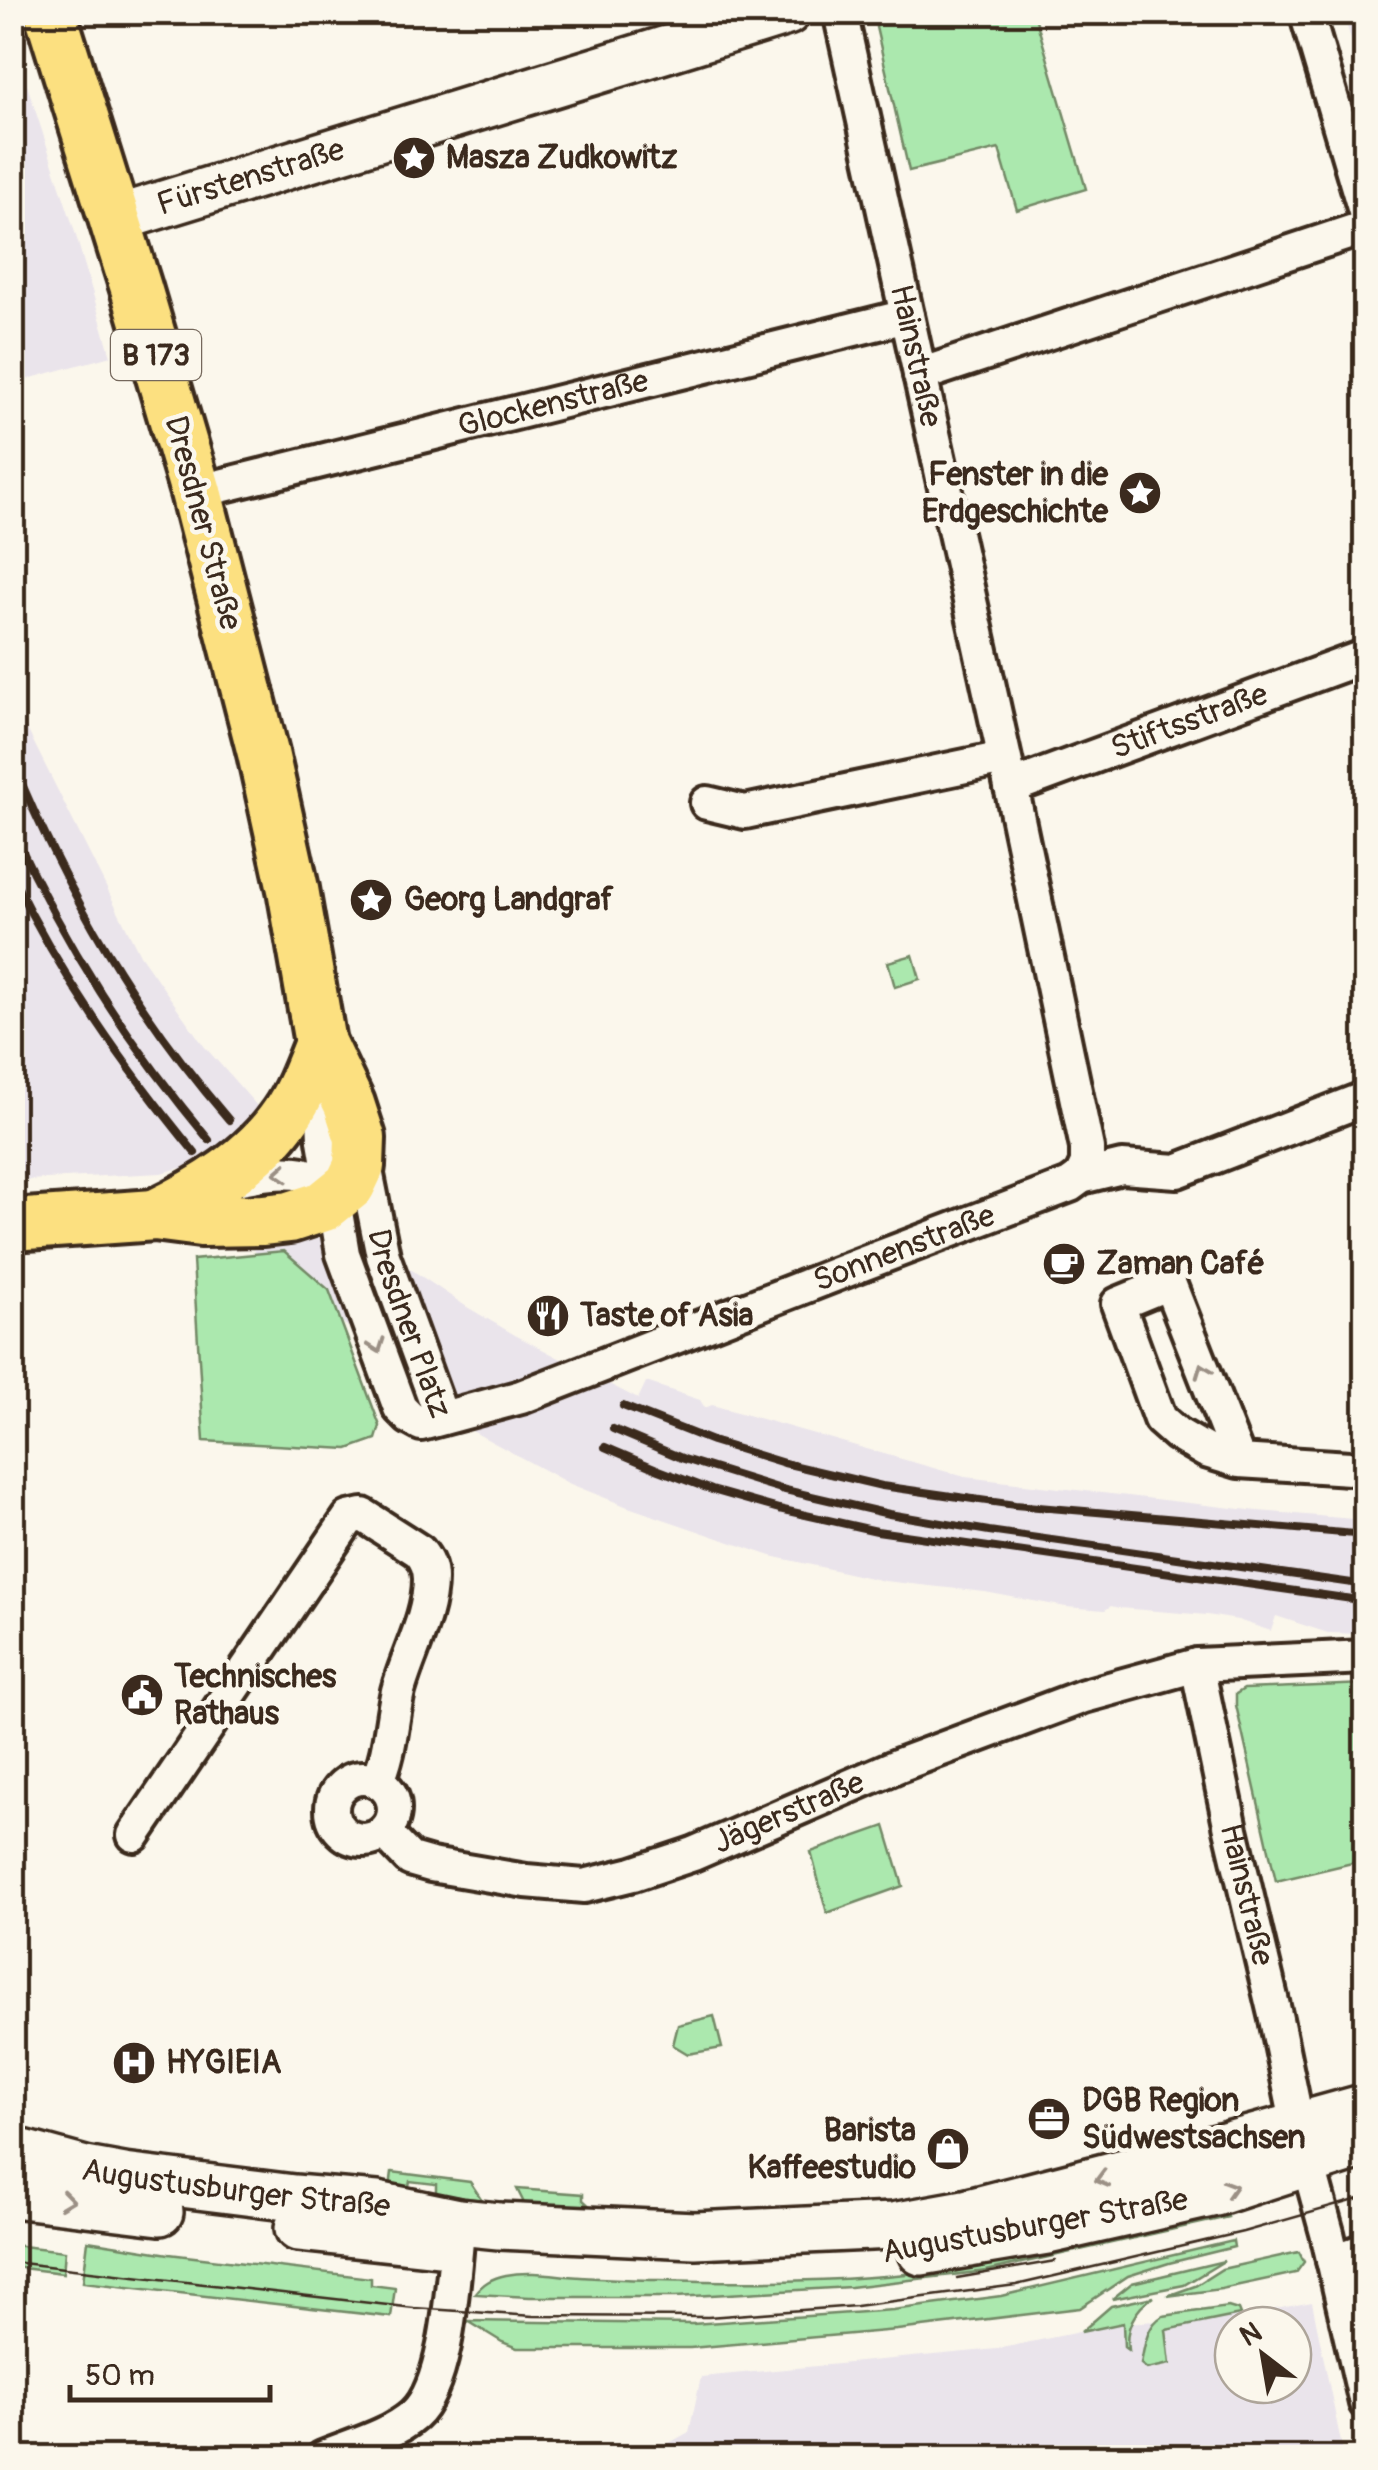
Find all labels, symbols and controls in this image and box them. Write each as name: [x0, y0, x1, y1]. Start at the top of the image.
street label: Fürstenstraße: [152, 129, 349, 225]
place icon: Masza Zudkowitz: [391, 135, 437, 181]
place label: Masza Zudkowitz: [446, 138, 678, 178]
street label: Hainstraße: [881, 281, 951, 431]
road number: B 173: [111, 330, 201, 380]
street label: Glockenstraße: [454, 361, 653, 446]
street label: Dresdner Straße: [155, 412, 251, 635]
place label: Fenster in die Erdgeschichte: [922, 455, 1109, 532]
place icon: Fenster in die Erdgeschichte: [1117, 470, 1163, 516]
street label: Stiftsstraße: [1105, 674, 1273, 768]
place icon: Georg Landgraf: [348, 877, 394, 923]
place label: Georg Landgraf: [404, 880, 615, 920]
one-way arrow: [273, 1162, 289, 1183]
street label: Sonnenstraße: [808, 1195, 1001, 1301]
street label: Dresdner Platz: [358, 1226, 460, 1423]
cafe icon: Zaman Café: [1041, 1241, 1087, 1287]
place label: Zaman Café: [1096, 1244, 1265, 1284]
restaurant icon: Taste of Asia: [525, 1293, 571, 1339]
place label: Taste of Asia: [579, 1296, 754, 1336]
one-way arrow: [365, 1336, 386, 1353]
one-way arrow: [1195, 1362, 1215, 1380]
place label: Technisches Rathaus: [173, 1657, 337, 1734]
public building icon: Technisches Rathaus: [119, 1672, 165, 1718]
street label: Jägerstraße: [707, 1762, 871, 1863]
street label: Hainstraße: [1210, 1820, 1283, 1970]
hospital icon: HYGIEIA: [111, 2040, 157, 2086]
place label: HYGIEIA: [166, 2043, 282, 2083]
place label: DGB Region Südwestsachsen: [1082, 2081, 1306, 2158]
office icon: DGB Region Südwestsachsen: [1026, 2096, 1072, 2142]
place label: Barista Kaffeestudio: [747, 2111, 916, 2188]
shop icon: Barista Kaffeestudio: [925, 2126, 971, 2172]
street label: Augustusburger Straße: [79, 2150, 394, 2227]
one-way arrow: [1094, 2167, 1111, 2188]
street label: Augustusburger Straße: [879, 2179, 1191, 2273]
one-way arrow: [1221, 2179, 1238, 2200]
one-way arrow: [58, 2189, 75, 2210]
north arrow: [1213, 2305, 1313, 2405]
text: N: [1234, 2315, 1268, 2355]
scale bar: [70, 2340, 270, 2402]
text: 50 m: [85, 2357, 155, 2394]

